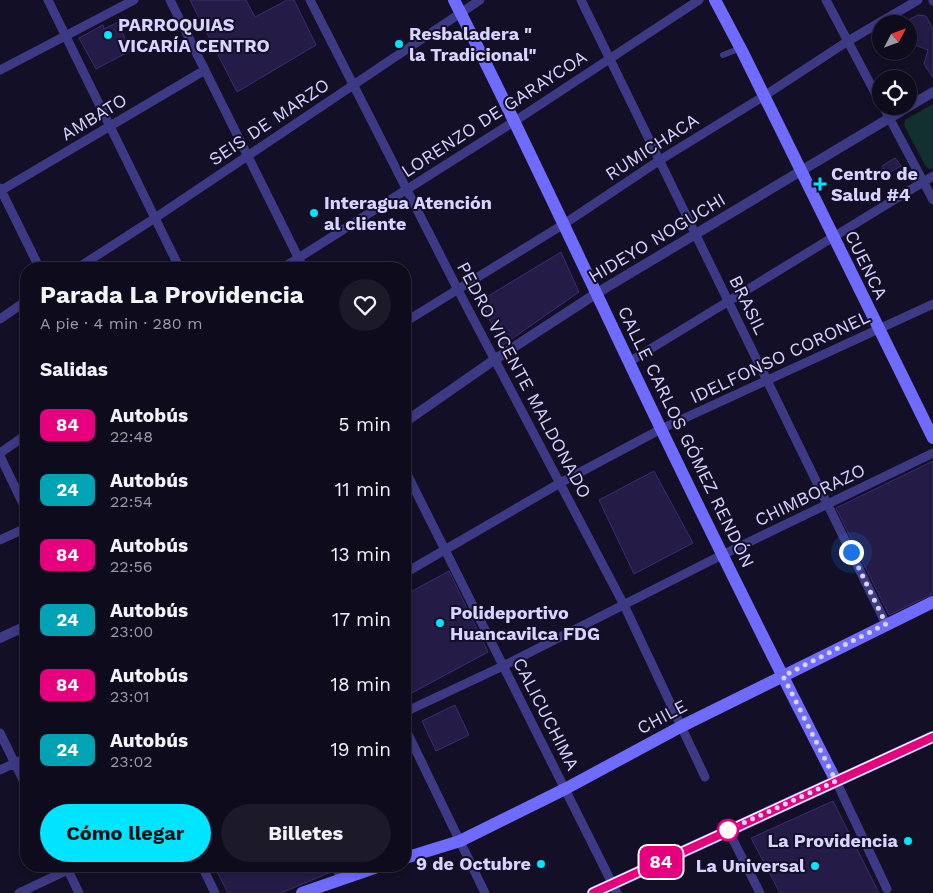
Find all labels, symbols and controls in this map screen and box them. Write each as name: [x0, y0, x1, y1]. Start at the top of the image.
place label: PARROQUIAS VICARÍA CENTRO: [118, 14, 270, 56]
north arrow: [872, 15, 918, 60]
map controls: [872, 15, 917, 115]
place label: Resbaladera " la Tradicional": [409, 23, 537, 65]
marker: PARROQUIAS VICARÍA CENTRO: [102, 29, 114, 41]
marker: Resbaladera " la Tradicional": [393, 38, 405, 50]
street label: LORENZO DE GARAYCOA: [397, 46, 590, 181]
button: locate: [872, 70, 917, 115]
street label: SEIS DE MARZO: [205, 74, 333, 170]
street label: AMBATO: [57, 89, 130, 144]
street label: RUMICHACA: [601, 109, 702, 184]
place label: Centro de Salud #4: [831, 163, 918, 205]
marker: Centro de Salud #4: [813, 177, 827, 191]
street label: HIDEYO NOGUCHI: [585, 188, 729, 287]
place label: Interagua Atención al cliente: [324, 192, 492, 234]
marker: Interagua Atención al cliente: [308, 207, 320, 219]
street label: CUENCA: [841, 227, 892, 303]
street label: PEDRO VICENTE MALDONADO: [453, 258, 596, 502]
street label: BRASIL: [725, 272, 772, 338]
button: heart: [339, 279, 391, 331]
text: Parada La Providencia: [40, 281, 304, 309]
street label: CALLE CARLOS GÓMEZ RENDÓN: [614, 303, 759, 571]
street label: IDELFONSO CORONEL: [687, 306, 873, 407]
text: A pie · 4 min · 280 m: [40, 314, 202, 333]
text: Salidas: [40, 358, 108, 381]
text: Autobús: [110, 404, 188, 427]
text: 5 min: [339, 413, 391, 436]
text: 84: [56, 414, 79, 435]
text: 22:48: [110, 427, 153, 446]
street label: CHIMBORAZO: [751, 459, 868, 530]
text: Autobús: [110, 469, 188, 492]
text: 11 min: [335, 478, 391, 501]
text: 24: [56, 479, 79, 500]
text: 22:54: [110, 492, 152, 511]
text: Autobús: [110, 534, 188, 557]
your location: [839, 540, 864, 565]
text: 13 min: [331, 543, 391, 566]
text: 84: [56, 544, 79, 565]
text: 22:56: [110, 557, 152, 576]
text: Autobús: [110, 599, 188, 622]
place label: Polideportivo Huancavilca FDG: [450, 602, 600, 644]
text: 17 min: [332, 608, 391, 631]
text: 24: [56, 609, 79, 630]
marker: Polideportivo Huancavilca FDG: [434, 617, 446, 629]
text: 23:00: [110, 622, 153, 641]
street label: CALICUCHIMA: [509, 654, 584, 774]
text: Autobús: [110, 664, 188, 687]
text: 18 min: [330, 673, 391, 696]
text: 84: [56, 674, 79, 695]
text: 23:01: [110, 687, 150, 706]
street label: CHILE: [633, 695, 690, 738]
text: Autobús: [110, 729, 188, 752]
text: 19 min: [330, 738, 391, 761]
text: 24: [56, 739, 79, 760]
text: 23:02: [110, 752, 153, 771]
button: Cómo llegar: [40, 804, 211, 862]
button: Billetes: [221, 804, 391, 862]
unlabelled marker: [717, 819, 739, 841]
place label: La Providencia: [767, 830, 899, 851]
marker: La Providencia: [902, 835, 914, 847]
line badge: 84: [638, 846, 684, 878]
text: 84: [650, 851, 672, 872]
place label: 9 de Octubre: [416, 853, 531, 874]
place label: La Universal: [696, 855, 805, 876]
marker: 9 de Octubre: [535, 858, 547, 870]
marker: La Universal: [809, 860, 821, 872]

